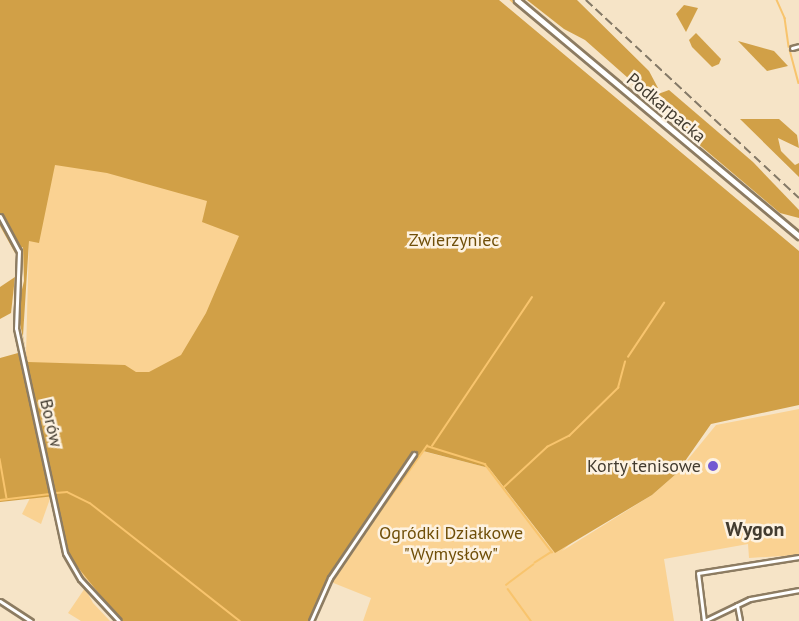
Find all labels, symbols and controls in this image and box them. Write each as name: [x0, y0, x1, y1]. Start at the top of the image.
street label: Podkarpacka: [622, 69, 710, 147]
park label: Zwierzyniec: [409, 229, 499, 251]
street label: Borów: [35, 397, 67, 449]
place label: Korty tenisowe: [586, 455, 701, 477]
marker: Korty tenisowe: [706, 459, 720, 473]
district label: Wygon: [726, 517, 784, 541]
park label: Ogródki Działkowe "Wymysłów": [379, 523, 523, 566]

